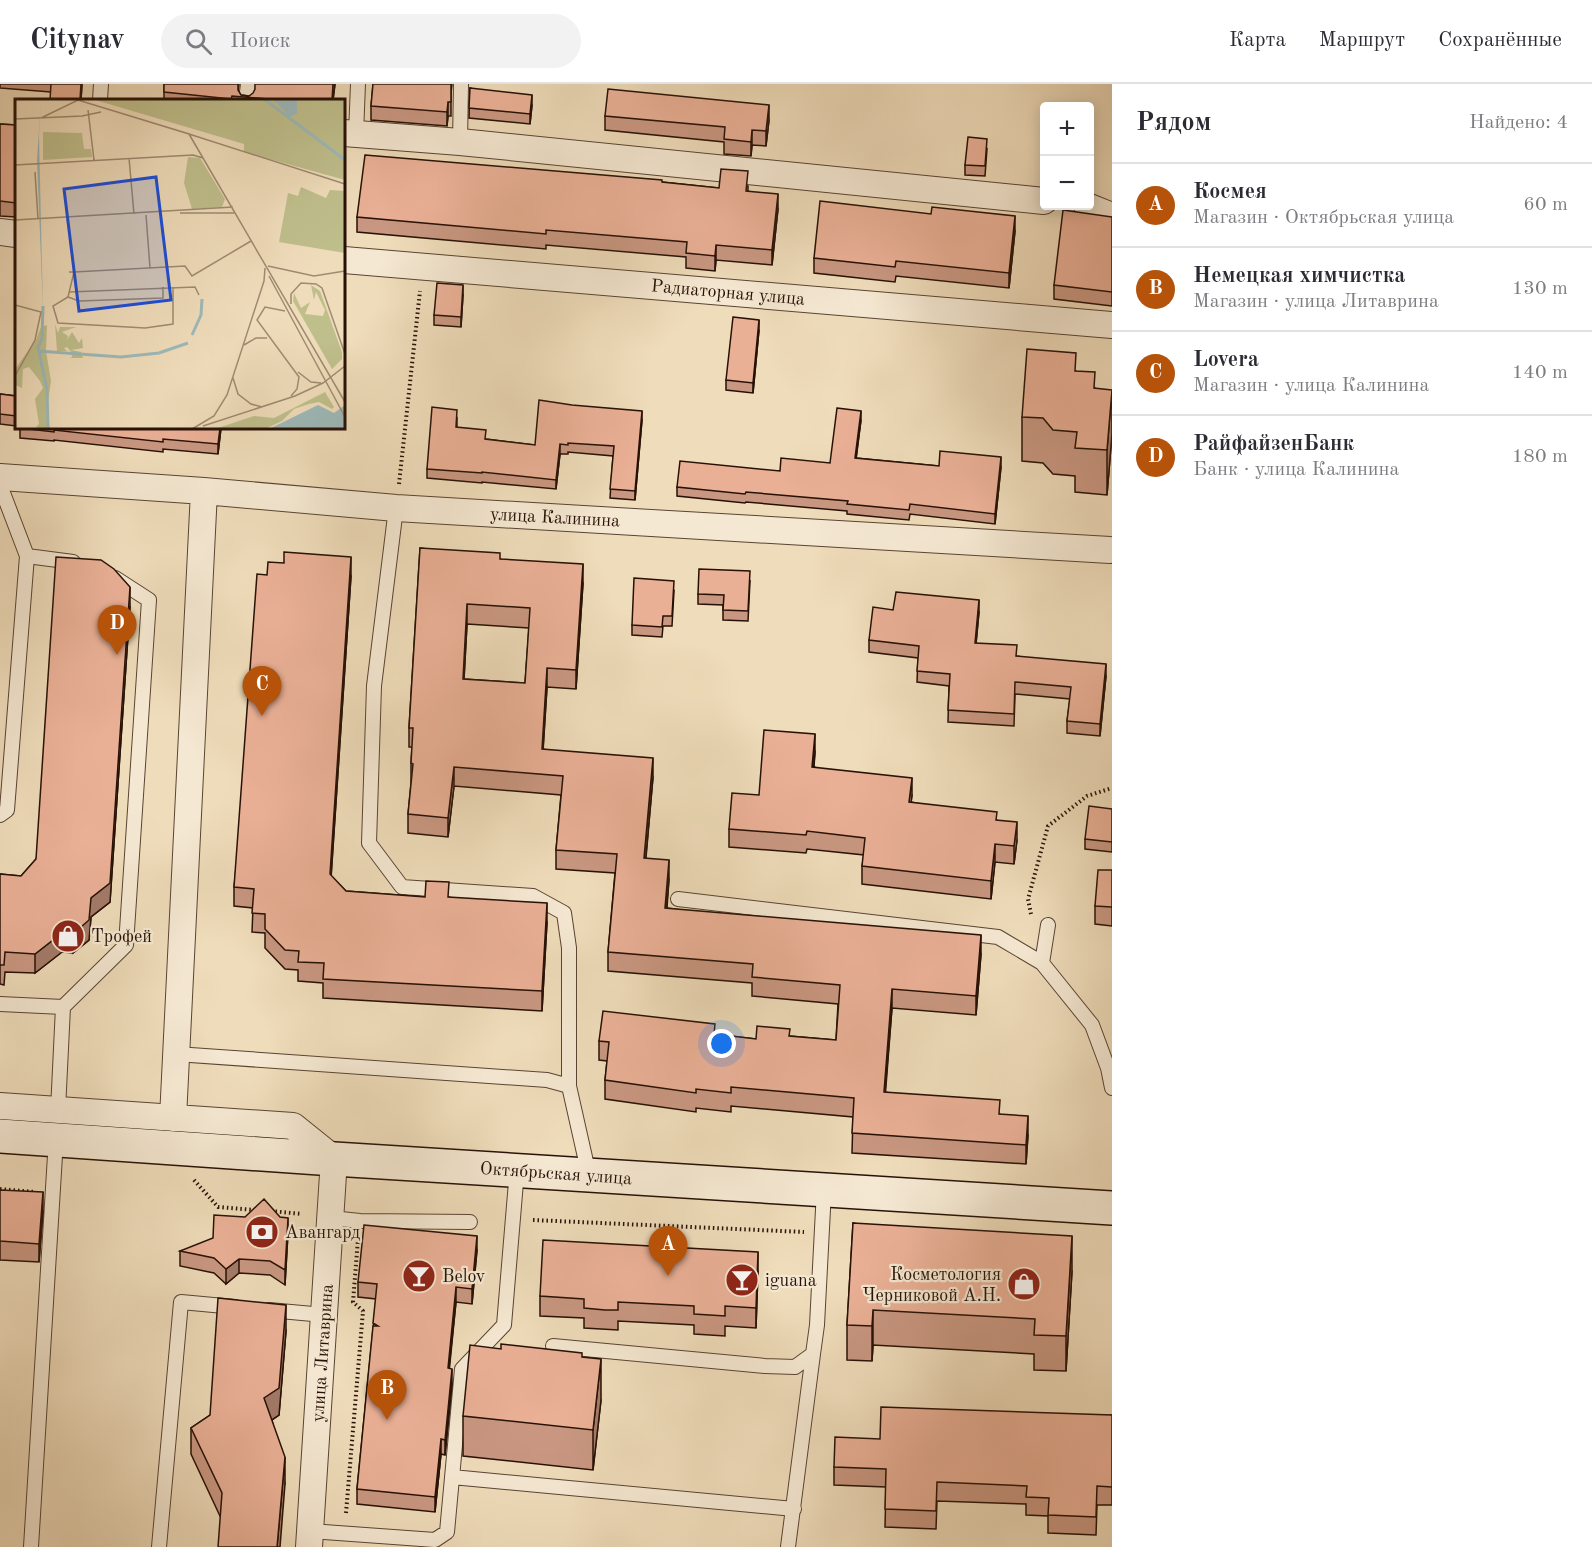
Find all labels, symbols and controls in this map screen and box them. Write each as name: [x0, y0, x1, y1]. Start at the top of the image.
search box: [161, 14, 581, 68]
icon: search: [182, 25, 215, 58]
text: Citynav: [30, 27, 125, 55]
text: Поиск: [230, 30, 291, 52]
text: Карта: [1229, 30, 1286, 51]
text: Маршрут: [1319, 30, 1405, 51]
text: Сохранённые: [1438, 30, 1562, 51]
inset map: [15, 99, 345, 429]
map controls: [1040, 102, 1094, 210]
button: +: [1040, 102, 1094, 156]
text: Рядом: [1136, 110, 1211, 136]
text: Найдено: 4: [1469, 113, 1568, 133]
button: −: [1040, 156, 1094, 210]
text: Космея: [1193, 181, 1267, 203]
text: A: [1148, 195, 1163, 215]
text: 60 m: [1523, 195, 1568, 215]
text: Магазин · Октябрьская улица: [1193, 208, 1454, 228]
text: Немецкая химчистка: [1193, 265, 1405, 287]
street label: Радиаторная улица: [650, 277, 806, 309]
text: B: [1148, 279, 1163, 299]
text: 130 m: [1512, 279, 1568, 299]
text: Магазин · улица Литаврина: [1193, 292, 1439, 312]
text: Lovera: [1193, 349, 1259, 371]
text: C: [1149, 363, 1162, 383]
text: 140 m: [1512, 363, 1568, 383]
text: Магазин · улица Калинина: [1193, 376, 1429, 396]
text: РайфайзенБанк: [1193, 433, 1354, 455]
text: D: [1148, 447, 1163, 467]
text: 180 m: [1512, 447, 1568, 467]
text: Банк · улица Калинина: [1193, 460, 1399, 480]
street label: улица Калинина: [489, 506, 621, 530]
pin: D: [98, 606, 136, 655]
pin: C: [242, 666, 282, 716]
shop icon: Трофей: [50, 918, 86, 954]
place label: Трофей: [91, 928, 152, 947]
your location: [707, 1029, 736, 1058]
street label: Октябрьская улица: [479, 1160, 633, 1188]
bank icon: Авангард: [244, 1214, 280, 1250]
place label: Авангард: [285, 1224, 360, 1242]
pin: A: [648, 1226, 688, 1276]
bar icon: Belov: [401, 1258, 437, 1294]
bar icon: iguana: [724, 1262, 760, 1298]
place label: Косметология Черниковой А.Н.: [862, 1266, 1001, 1305]
shop icon: Косметология Черниковой А.Н.: [1006, 1266, 1042, 1302]
place label: Belov: [442, 1268, 486, 1286]
place label: iguana: [765, 1272, 817, 1290]
street label: улица Литаврина: [309, 1283, 337, 1423]
pin: B: [368, 1370, 406, 1420]

